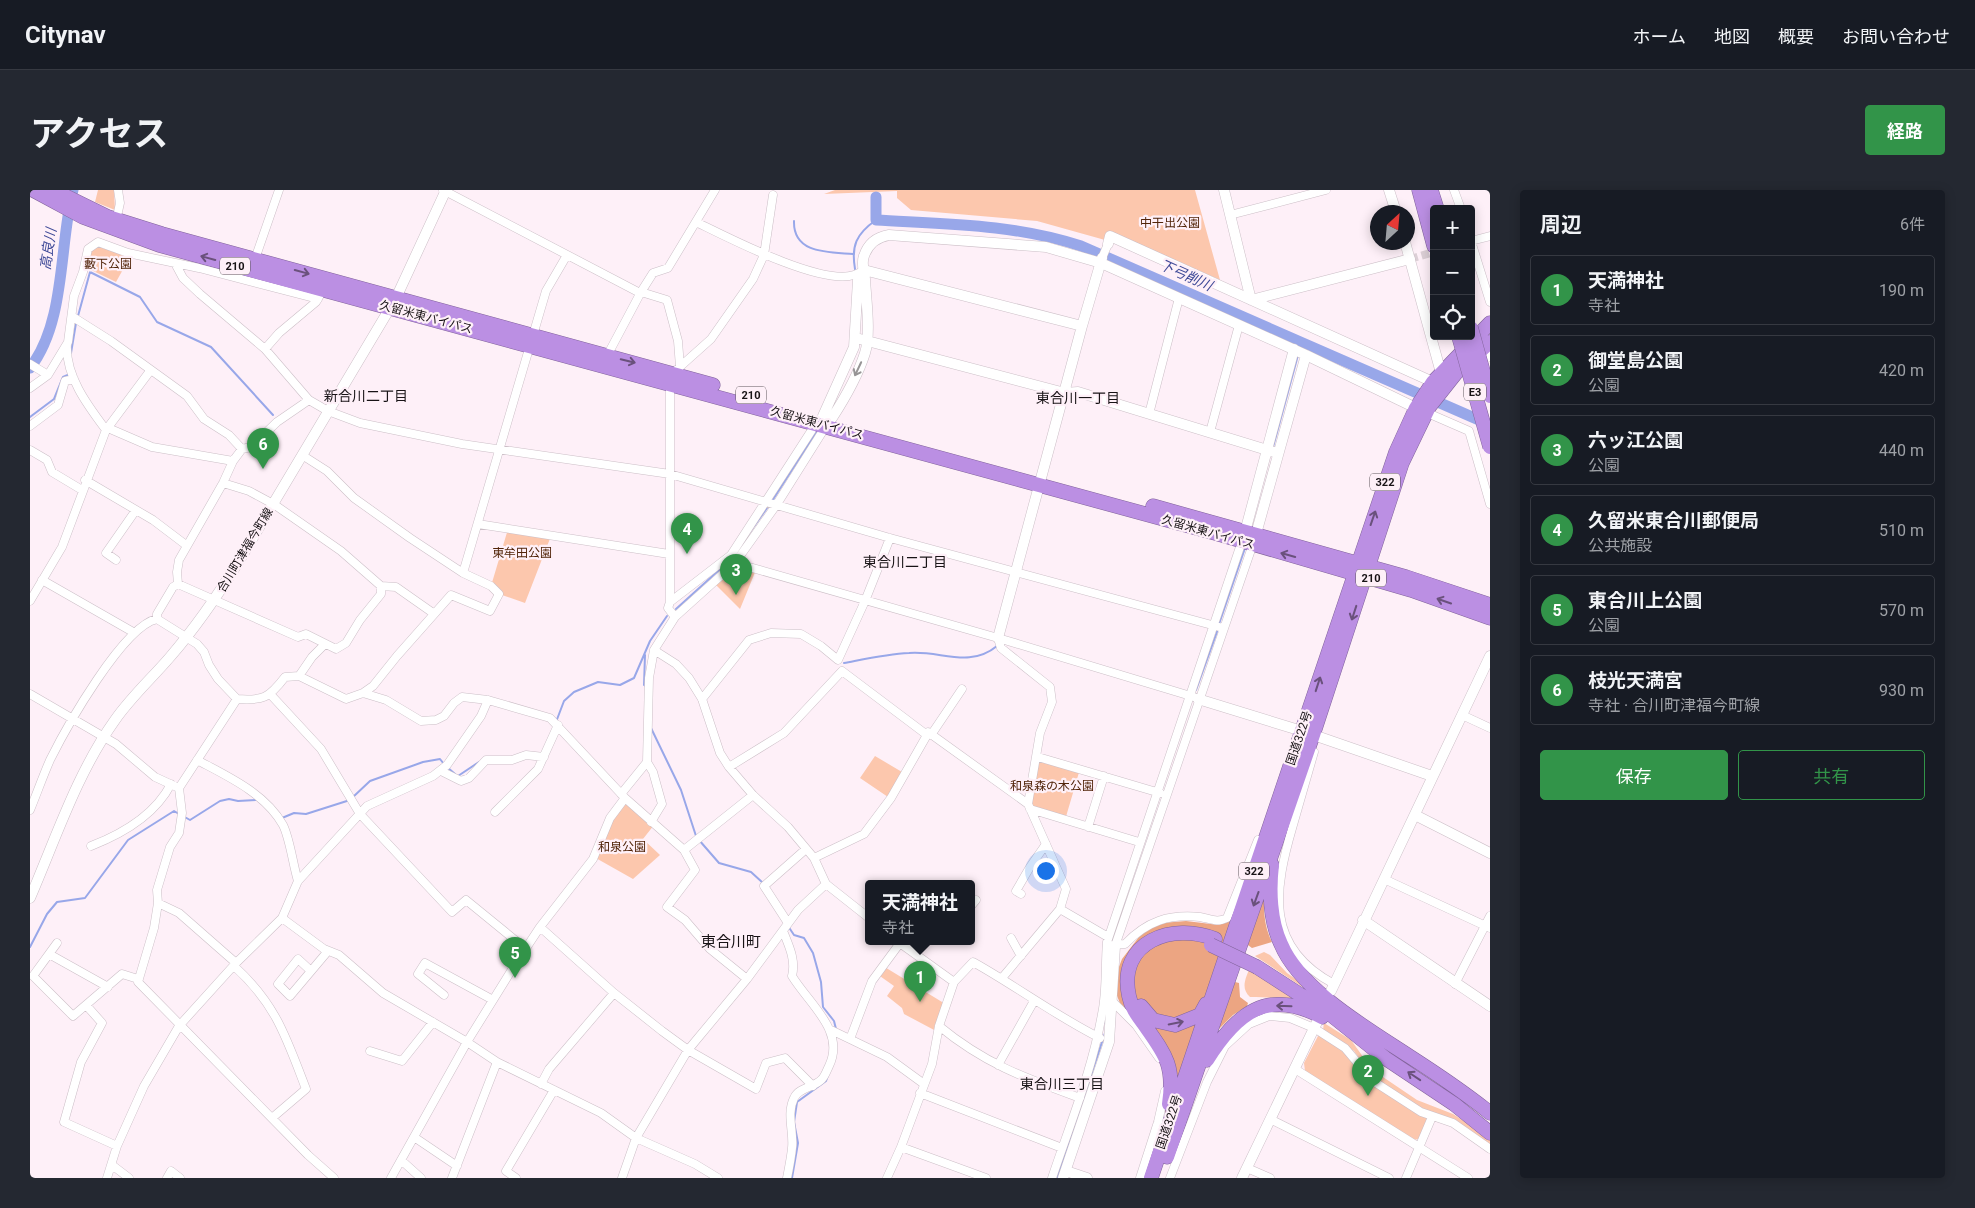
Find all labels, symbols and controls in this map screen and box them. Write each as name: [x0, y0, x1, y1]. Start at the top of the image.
text: Citynav: [25, 21, 106, 49]
text: ホーム: [1633, 26, 1686, 47]
text: 地図: [1714, 26, 1750, 47]
text: 概要: [1778, 26, 1814, 47]
text: お問い合わせ: [1842, 26, 1950, 47]
button: 経路: [1865, 105, 1945, 155]
text: アクセス: [30, 114, 168, 155]
north arrow: [1370, 205, 1415, 250]
map controls: [1430, 205, 1475, 340]
button: +: [1430, 205, 1475, 250]
text: 周辺: [1540, 213, 1582, 237]
text: 6件: [1900, 215, 1925, 234]
park label: 中干出公園: [1140, 216, 1200, 230]
water label: 高良川: [37, 225, 59, 271]
button: −: [1430, 250, 1475, 295]
one-way arrow: [200, 253, 216, 263]
water label: 下弓削川: [1157, 256, 1217, 295]
park label: 藪下公園: [84, 257, 132, 271]
road number: 210: [220, 258, 250, 274]
one-way arrow: [294, 268, 310, 277]
text: 天満神社: [1588, 269, 1664, 292]
text: 1: [1552, 281, 1562, 300]
text: 190 m: [1879, 281, 1924, 300]
button: locate: [1430, 295, 1475, 340]
text: 寺社: [1588, 296, 1620, 315]
street label: 久留米東バイパス: [378, 298, 474, 336]
text: 御堂島公園: [1588, 349, 1683, 372]
one-way arrow: [619, 357, 635, 366]
one-way arrow: [853, 361, 862, 376]
text: 2: [1552, 361, 1562, 380]
text: 420 m: [1879, 361, 1924, 380]
text: 公園: [1588, 376, 1620, 395]
road number: E3: [1464, 383, 1486, 400]
road number: 210: [736, 386, 766, 404]
district label: 新合川二丁目: [324, 388, 408, 404]
district label: 東合川一丁目: [1036, 390, 1120, 406]
street label: 久留米東バイパス: [769, 404, 865, 442]
pin: 6: [247, 428, 279, 469]
text: 六ッ江公園: [1588, 429, 1683, 452]
text: 3: [1552, 441, 1562, 460]
text: 440 m: [1879, 441, 1924, 460]
text: 公園: [1588, 456, 1620, 475]
road number: 322: [1370, 474, 1400, 490]
street label: 合川町津福今町線: [214, 505, 276, 595]
text: 久留米東合川郵便局: [1588, 509, 1759, 532]
one-way arrow: [1368, 510, 1378, 526]
street label: 久留米東バイパス: [1160, 512, 1256, 552]
pin: 4: [671, 513, 703, 554]
text: 4: [1552, 521, 1562, 540]
text: 510 m: [1879, 521, 1924, 540]
text: 公共施設: [1588, 536, 1652, 555]
park label: 東牟田公園: [492, 546, 552, 560]
one-way arrow: [1281, 550, 1297, 559]
pin: 3: [720, 554, 752, 595]
district label: 東合川二丁目: [863, 554, 947, 570]
road number: 210: [1356, 569, 1386, 586]
text: 東合川上公園: [1588, 589, 1702, 612]
one-way arrow: [1436, 596, 1452, 606]
text: 5: [1552, 601, 1562, 620]
text: 570 m: [1879, 601, 1924, 620]
one-way arrow: [1349, 605, 1358, 620]
text: 公園: [1588, 616, 1620, 635]
text: 枝光天満宮: [1588, 669, 1683, 692]
one-way arrow: [1314, 677, 1323, 693]
text: 6: [1552, 681, 1562, 700]
text: 930 m: [1879, 681, 1924, 700]
text: 寺社 · 合川町津福今町線: [1588, 696, 1760, 715]
street label: 国道322号: [1283, 709, 1315, 767]
button: 保存: [1540, 750, 1728, 800]
button: 共有: [1738, 750, 1925, 800]
park label: 和泉森の木公園: [1010, 779, 1094, 793]
park label: 和泉公園: [598, 840, 646, 854]
your location: [1033, 858, 1059, 884]
road number: 322: [1239, 862, 1269, 879]
popup: [865, 880, 975, 945]
text: 天満神社: [882, 891, 958, 914]
one-way arrow: [1251, 891, 1260, 906]
text: 寺社: [882, 918, 914, 937]
district label: 東合川町: [701, 933, 761, 951]
pin: 5: [499, 937, 531, 978]
pin: 1: [904, 961, 936, 1002]
one-way arrow: [1276, 1001, 1292, 1010]
one-way arrow: [1168, 1018, 1184, 1028]
pin: 2: [1352, 1055, 1384, 1096]
one-way arrow: [1407, 1071, 1421, 1081]
district label: 東合川三丁目: [1020, 1076, 1104, 1092]
street label: 国道322号: [1153, 1093, 1185, 1151]

